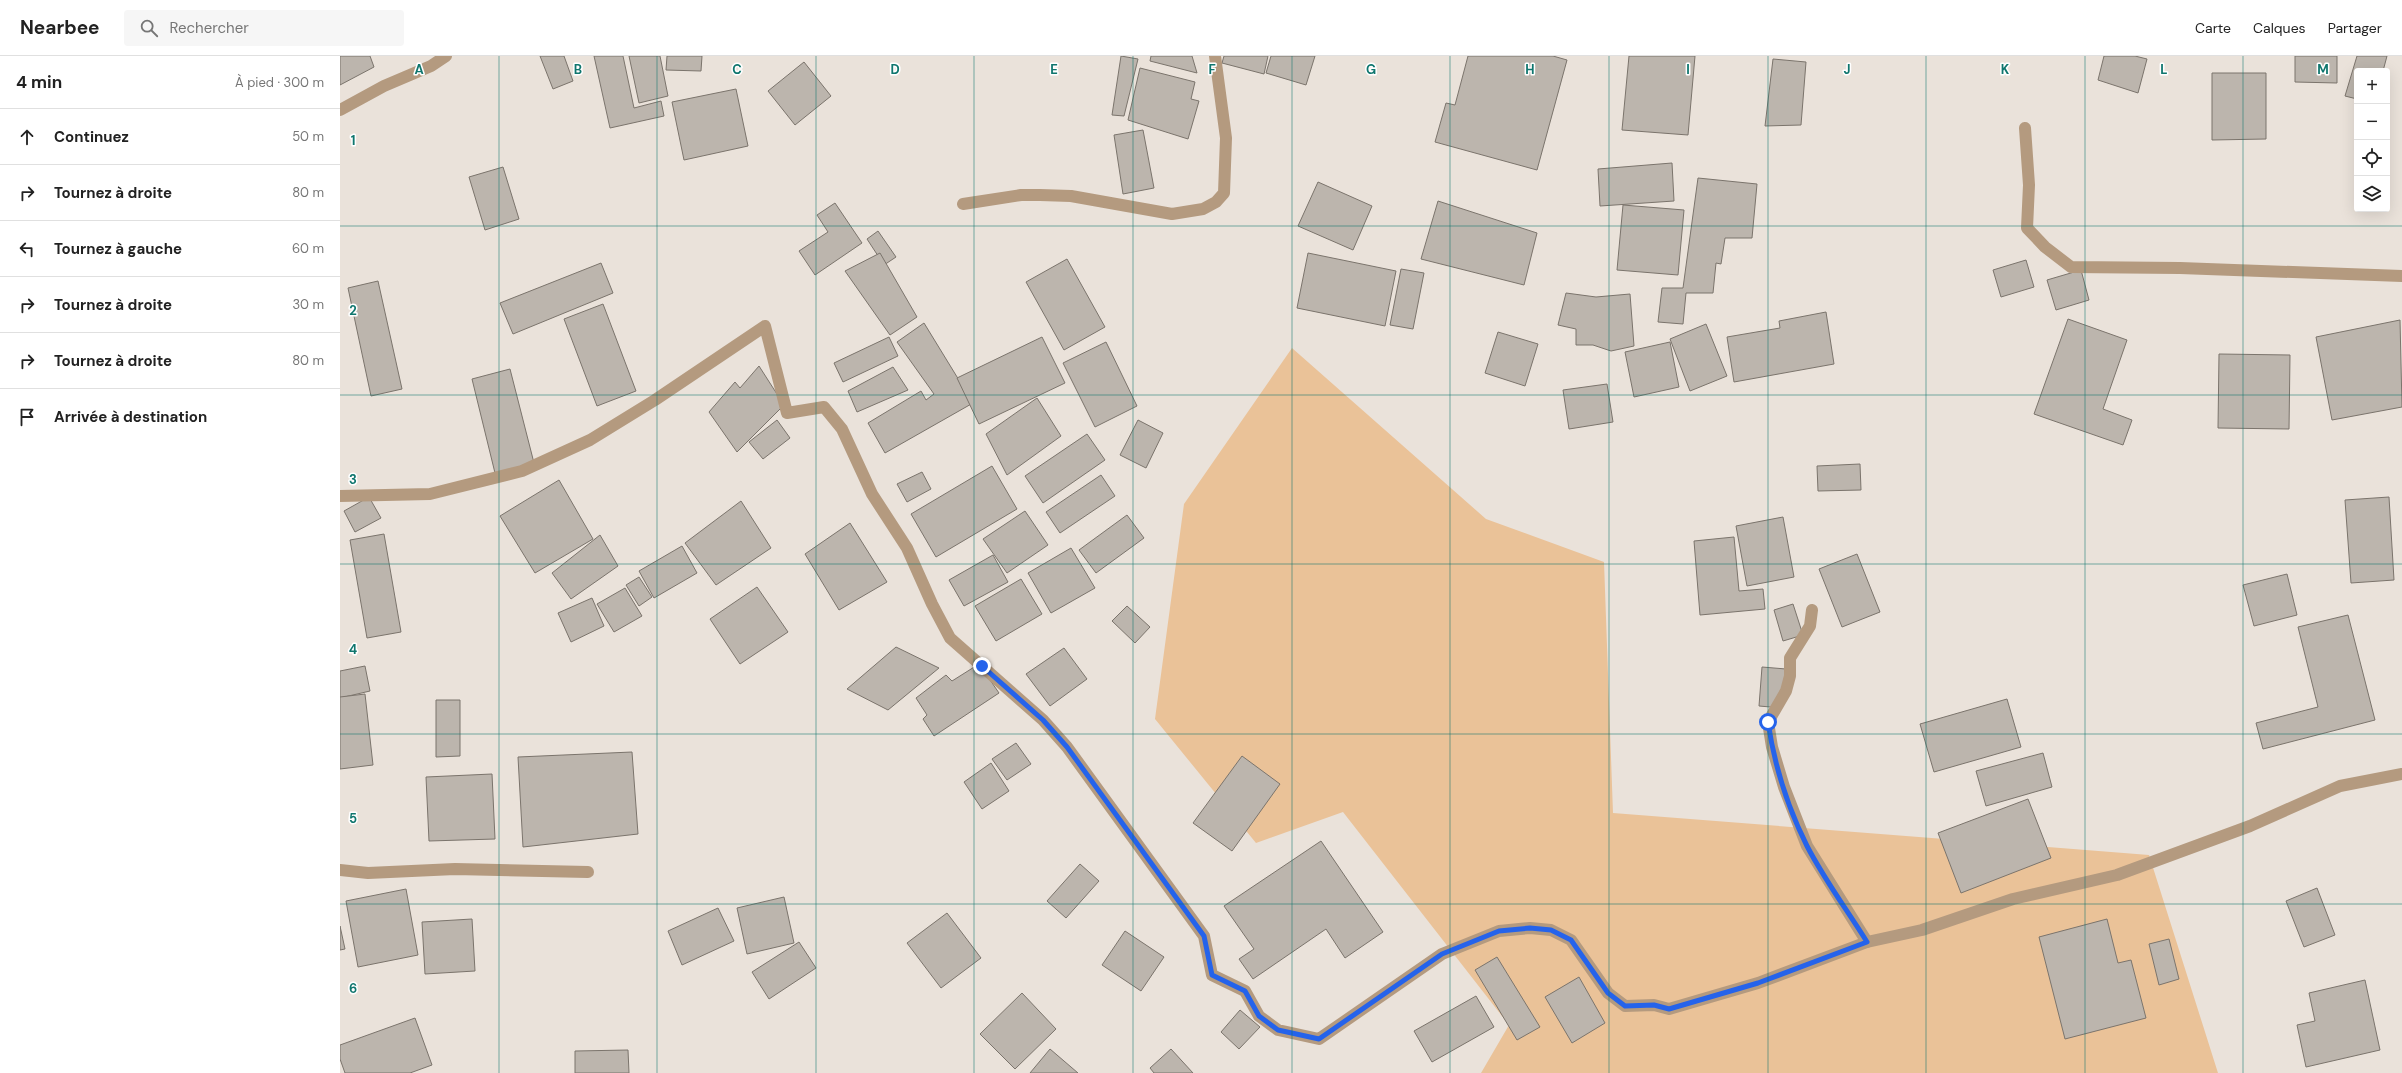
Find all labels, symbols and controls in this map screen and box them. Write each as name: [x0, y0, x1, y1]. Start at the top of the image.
search box: [124, 10, 404, 46]
text: Nearbee: [20, 15, 100, 40]
icon: search: [138, 17, 160, 39]
text: Rechercher: [170, 18, 249, 38]
text: Carte: [2195, 19, 2231, 37]
text: Calques: [2253, 19, 2306, 37]
text: Partager: [2328, 19, 2382, 37]
text: A: [414, 61, 424, 78]
text: B: [574, 61, 582, 78]
text: C: [732, 61, 742, 78]
text: D: [890, 61, 900, 78]
text: E: [1050, 61, 1058, 78]
text: F: [1208, 61, 1216, 78]
text: G: [1366, 61, 1376, 78]
text: H: [1525, 61, 1535, 78]
text: I: [1686, 61, 1690, 78]
text: J: [1843, 61, 1851, 78]
text: K: [2001, 61, 2010, 78]
text: L: [2160, 61, 2168, 78]
text: M: [2317, 61, 2329, 78]
map controls: [2354, 68, 2390, 212]
button: +: [2354, 68, 2390, 104]
text: 4 min: [16, 71, 62, 93]
text: À pied · 300 m: [235, 74, 324, 91]
button: −: [2354, 104, 2390, 140]
icon: ahead: [16, 126, 38, 148]
text: Continuez: [54, 127, 129, 147]
text: 50 m: [292, 128, 324, 145]
text: 1: [351, 132, 355, 149]
button: locate: [2354, 140, 2390, 176]
button: layers: [2354, 176, 2390, 212]
icon: right: [16, 182, 38, 204]
text: Tournez à droite: [54, 183, 172, 203]
text: 80 m: [292, 184, 324, 201]
icon: left: [16, 238, 38, 260]
text: Tournez à gauche: [54, 239, 182, 259]
text: 60 m: [292, 240, 324, 257]
icon: right: [16, 294, 38, 316]
text: Tournez à droite: [54, 295, 172, 315]
text: 30 m: [292, 296, 324, 313]
text: 2: [349, 302, 357, 319]
icon: right: [16, 350, 38, 372]
text: Tournez à droite: [54, 351, 172, 371]
text: 80 m: [292, 352, 324, 369]
icon: arrive: [16, 406, 38, 428]
text: Arrivée à destination: [54, 407, 207, 427]
text: 3: [349, 471, 357, 488]
text: 4: [349, 641, 357, 658]
route end: [973, 657, 991, 675]
route start: [1759, 713, 1777, 731]
text: 5: [349, 810, 357, 827]
text: 6: [349, 980, 357, 997]

